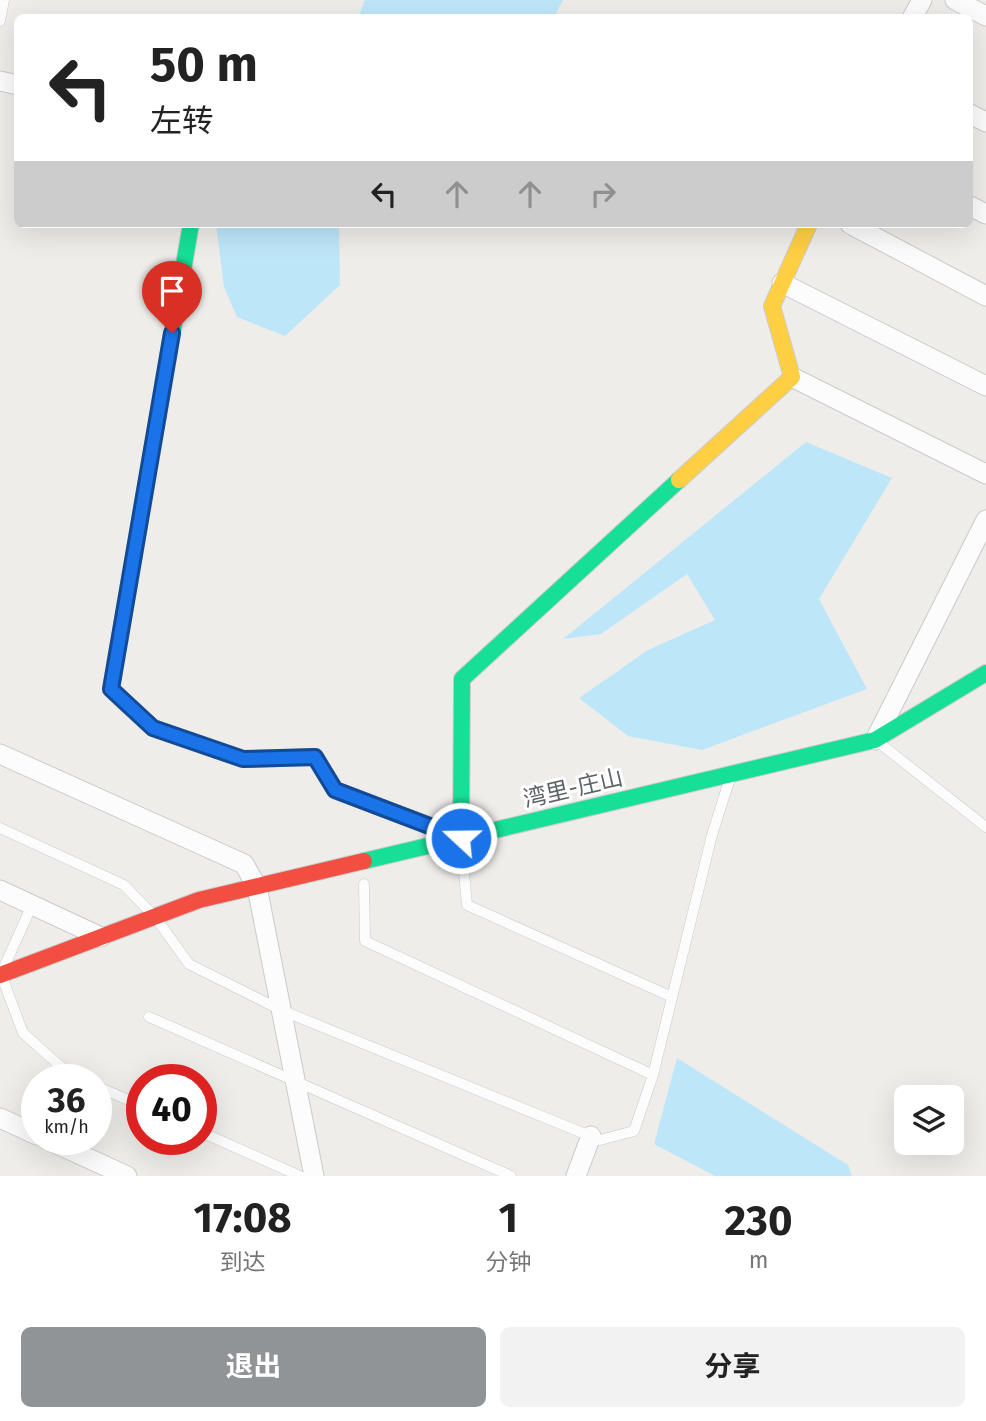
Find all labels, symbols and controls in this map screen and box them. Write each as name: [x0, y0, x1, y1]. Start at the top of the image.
text: 50 m: [150, 35, 258, 94]
icon: left: [35, 42, 126, 133]
text: 左转: [150, 102, 214, 140]
icon: left: [365, 175, 403, 213]
icon: ahead: [438, 175, 476, 213]
icon: ahead: [511, 175, 549, 213]
icon: right: [584, 175, 622, 213]
pin: [142, 261, 202, 333]
icon: arrive: [153, 272, 191, 310]
street label: 湾里-庄山: [521, 763, 625, 813]
position arrow: [424, 801, 498, 875]
speed limit sign: 40: [126, 1064, 217, 1155]
text: 36: [48, 1079, 85, 1121]
map controls: [894, 1085, 964, 1155]
button: layers: [894, 1085, 964, 1155]
text: km/h: [44, 1116, 89, 1138]
text: 17:08: [193, 1193, 292, 1243]
text: 1: [498, 1193, 518, 1243]
text: 230: [725, 1196, 793, 1246]
text: m: [749, 1246, 768, 1274]
text: 到达: [220, 1248, 266, 1276]
text: 分钟: [485, 1248, 531, 1276]
button: 退出: [21, 1327, 486, 1407]
button: 分享: [500, 1327, 965, 1407]

